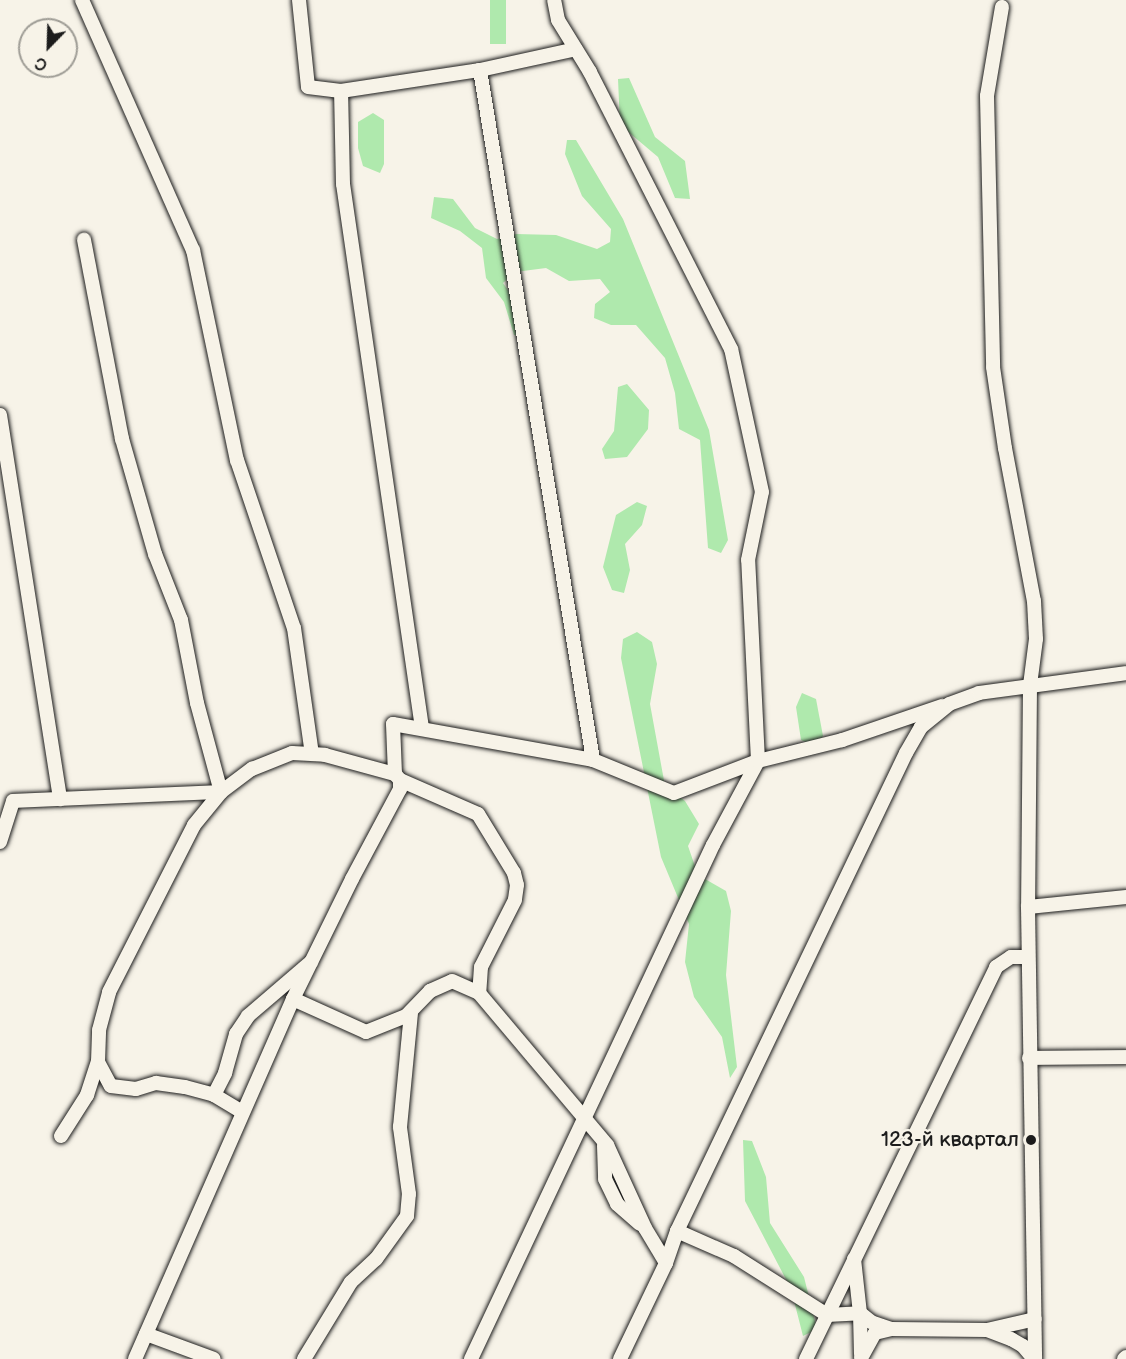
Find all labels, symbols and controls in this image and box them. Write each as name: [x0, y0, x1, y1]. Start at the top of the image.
north arrow: [18, 18, 78, 78]
text: С: [33, 52, 50, 74]
place label: 123-й квартал: [881, 1127, 1019, 1153]
marker: 123-й квартал: [1024, 1133, 1038, 1147]

